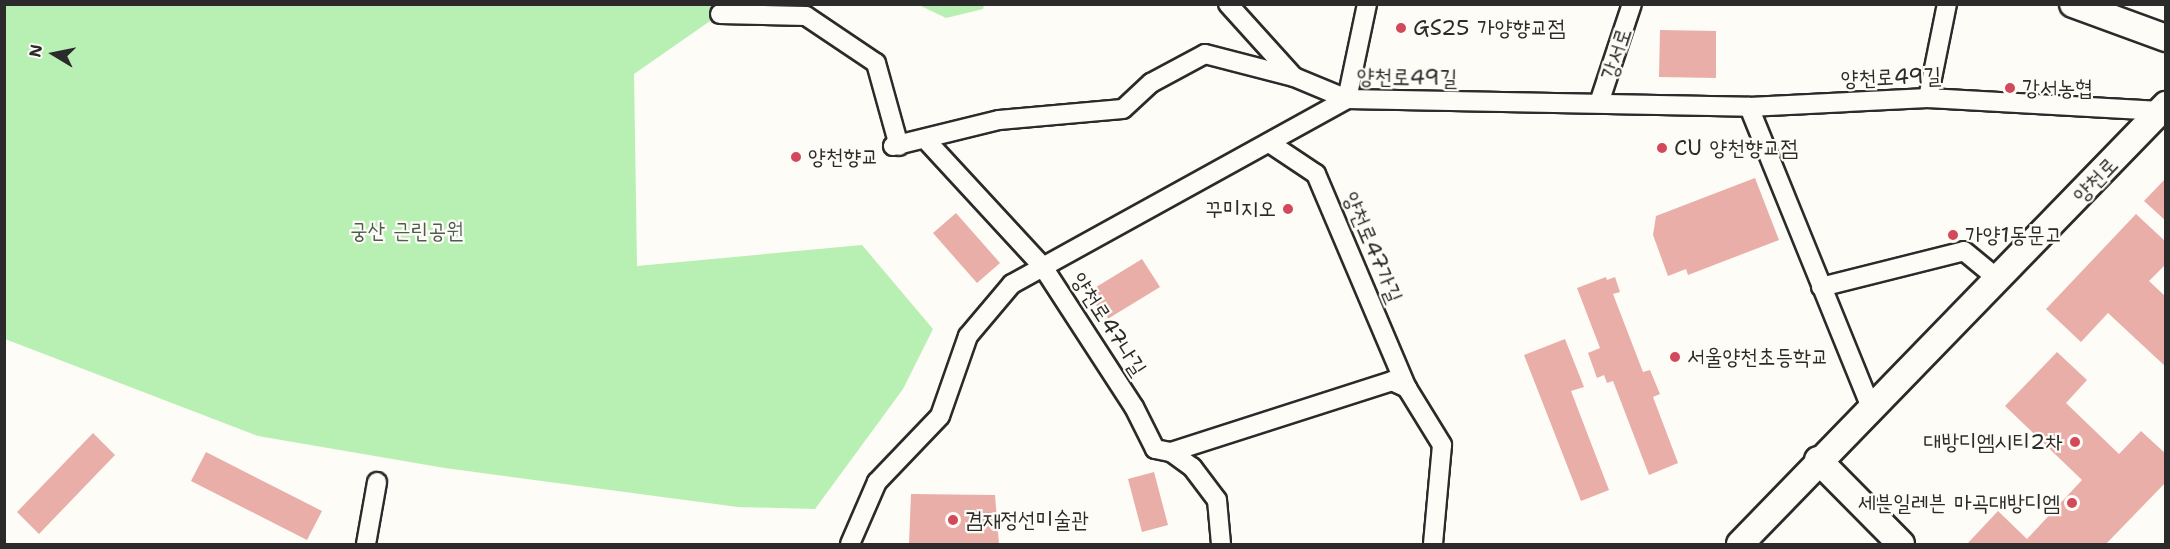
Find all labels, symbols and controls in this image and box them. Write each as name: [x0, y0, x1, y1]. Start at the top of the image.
place label: GS25 가양향교점: [1413, 15, 1566, 41]
marker: GS25 가양향교점: [1394, 21, 1408, 35]
north arrow: [24, 24, 84, 84]
street label: 강서로: [1595, 25, 1637, 83]
text: N: [24, 43, 47, 59]
street label: 양천로49길: [1840, 62, 1942, 92]
street label: 양천로49길: [1356, 63, 1458, 91]
place label: 강서농협: [2022, 75, 2093, 101]
marker: 강서농협: [2003, 81, 2017, 95]
place label: CU 양천향교점: [1674, 135, 1798, 161]
marker: CU 양천향교점: [1655, 141, 1669, 155]
place label: 양천향교: [808, 144, 879, 170]
marker: 양천향교: [789, 150, 803, 164]
street label: 양천로: [2067, 152, 2123, 208]
street label: 양천로47가길: [1338, 188, 1408, 306]
place label: 꾸미지오: [1205, 196, 1276, 222]
marker: 꾸미지오: [1281, 202, 1295, 216]
park label: 궁산 근린공원: [350, 218, 464, 244]
place label: 가양1동문고: [1965, 222, 2063, 248]
marker: 가양1동문고: [1946, 228, 1960, 242]
street label: 양천로47나길: [1066, 267, 1152, 381]
place label: 서울양천초등학교: [1687, 344, 1829, 370]
marker: 서울양천초등학교: [1668, 350, 1682, 364]
place label: 대방디엠시티2차: [1924, 429, 2063, 455]
marker: 대방디엠시티2차: [2068, 435, 2082, 449]
place label: 세븐일레븐 마곡대방디엠: [1858, 490, 2060, 516]
marker: 세븐일레븐 마곡대방디엠: [2065, 496, 2079, 510]
place label: 겸재정선미술관: [965, 507, 1089, 533]
marker: 겸재정선미술관: [946, 513, 960, 527]

